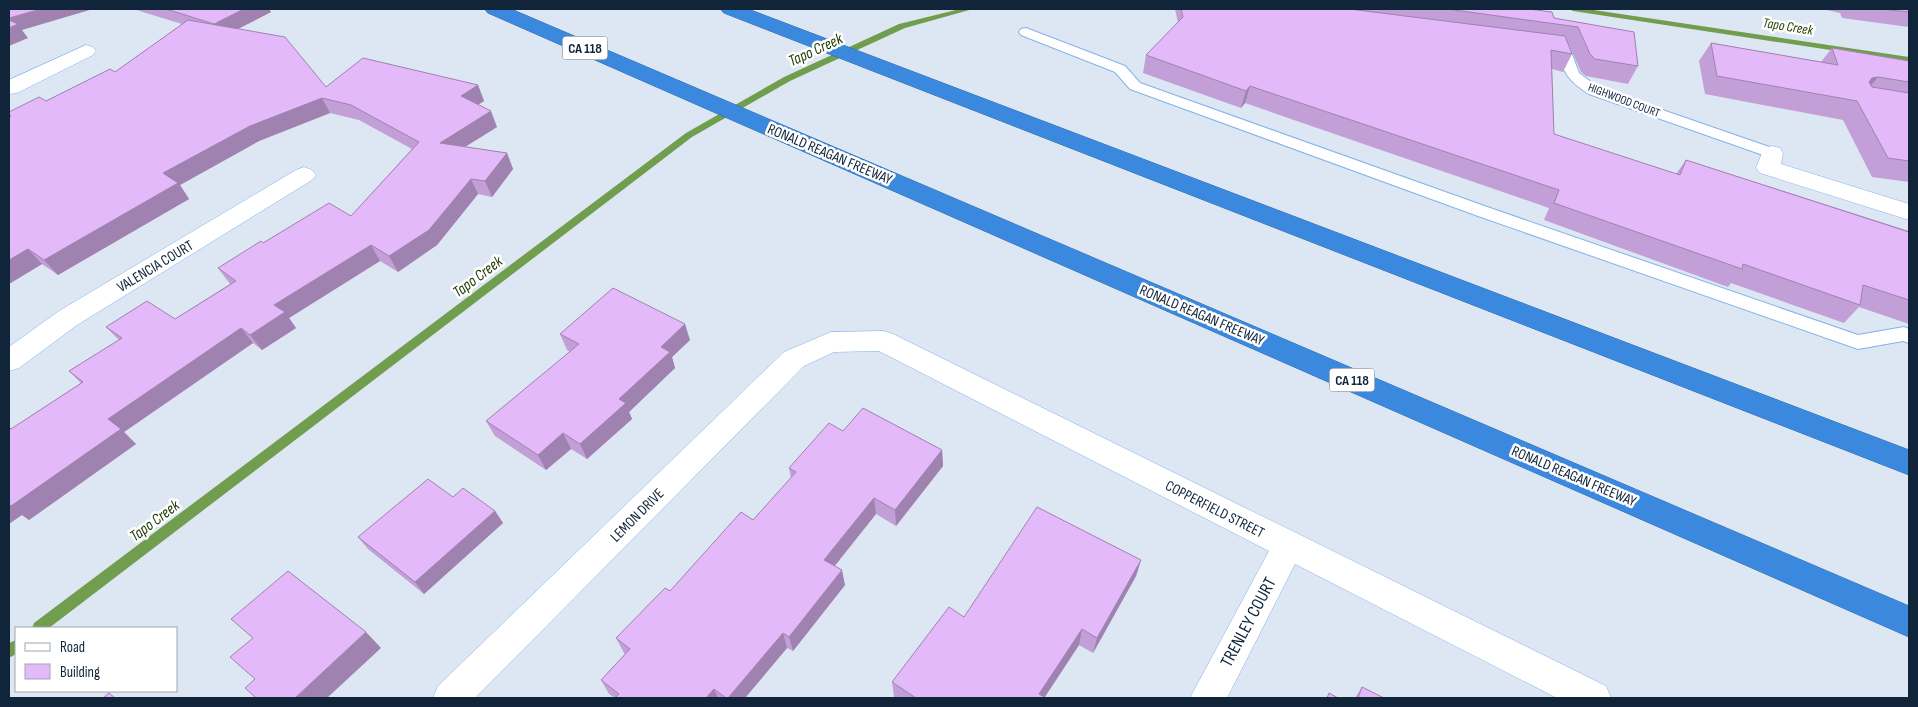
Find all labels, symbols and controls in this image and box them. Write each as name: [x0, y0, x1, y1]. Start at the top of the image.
water label: Tapo Creek: [1762, 14, 1815, 39]
water label: Tapo Creek: [786, 29, 847, 71]
road number: CA 118: [562, 36, 608, 59]
street label: HIGHWOOD COURT: [1586, 80, 1662, 121]
street label: RONALD REAGAN FREEWAY: [765, 120, 896, 190]
street label: VALENCIA COURT: [113, 236, 197, 297]
water label: Tapo Creek: [449, 252, 507, 302]
street label: RONALD REAGAN FREEWAY: [1137, 281, 1268, 351]
road number: CA 118: [1330, 368, 1374, 392]
street label: RONALD REAGAN FREEWAY: [1509, 442, 1640, 512]
street label: COPPERFIELD STREET: [1162, 476, 1267, 543]
street label: LEMON DRIVE: [606, 484, 668, 546]
water label: Tapo Creek: [126, 496, 184, 546]
street label: TRENLEY COURT: [1216, 574, 1281, 671]
legend: [15, 627, 178, 692]
text: Road: [60, 638, 85, 657]
text: Building: [60, 663, 100, 682]

